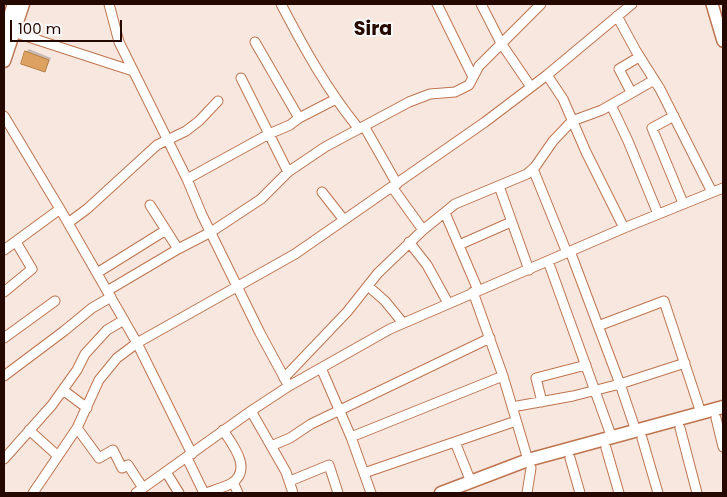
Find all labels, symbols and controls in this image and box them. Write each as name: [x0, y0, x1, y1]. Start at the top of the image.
scale bar: [12, 10, 125, 42]
text: 100 m: [18, 18, 61, 39]
district label: Sira: [354, 19, 392, 41]

